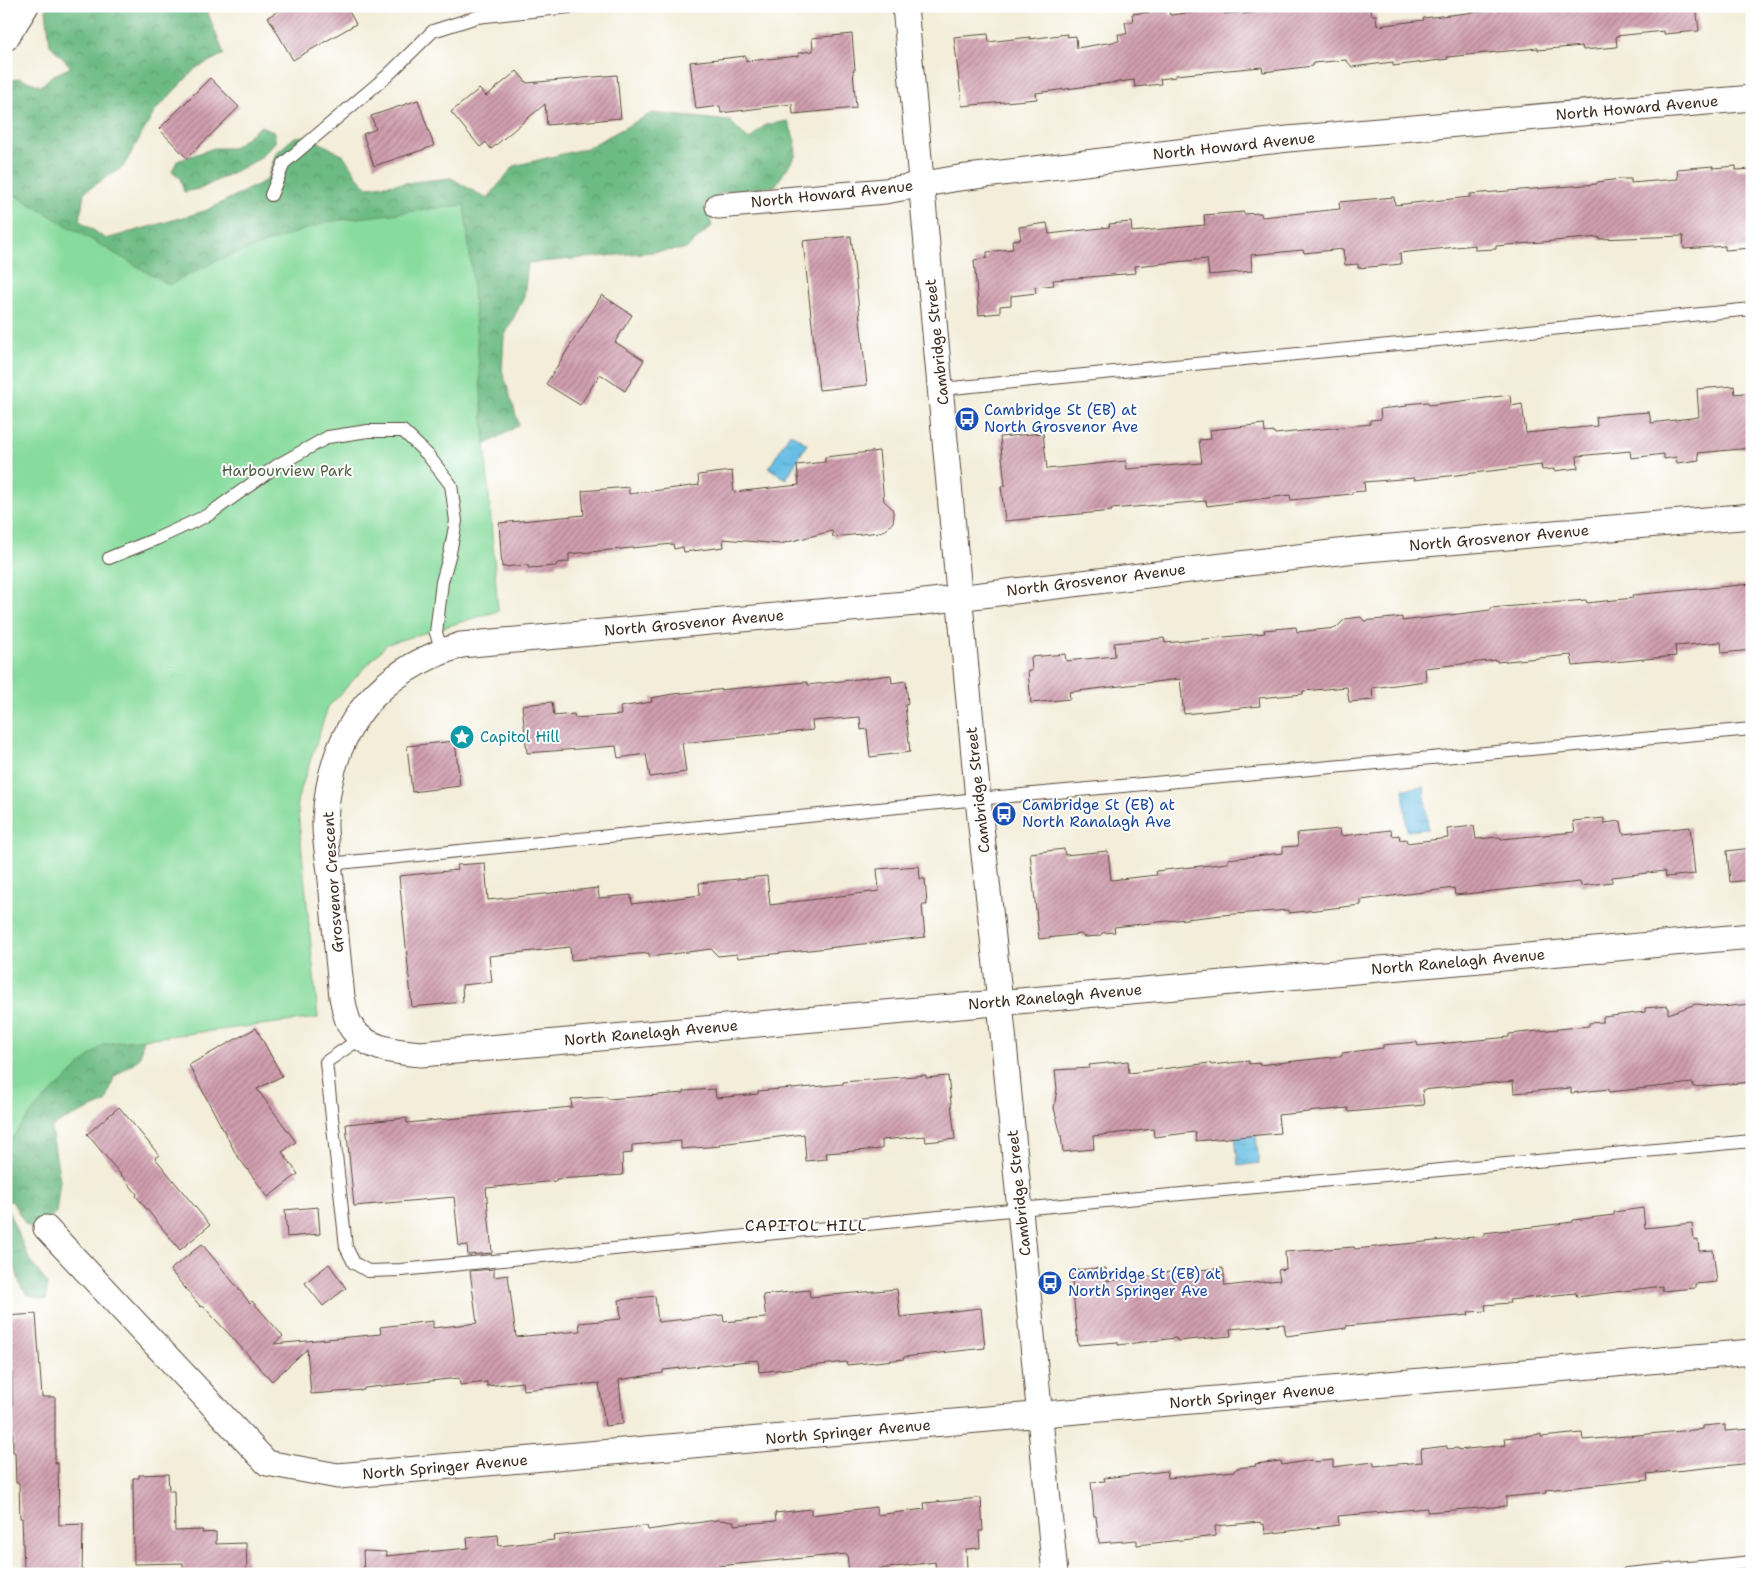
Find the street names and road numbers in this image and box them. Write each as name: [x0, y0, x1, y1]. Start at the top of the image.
street label: North Howard Avenue: [1555, 91, 1719, 125]
street label: North Howard Avenue: [1152, 128, 1316, 164]
street label: North Howard Avenue: [750, 176, 914, 212]
street label: Cambridge Street: [920, 278, 954, 406]
street label: North Grosvenor Avenue: [1408, 520, 1590, 556]
street label: North Grosvenor Avenue: [1005, 559, 1187, 601]
street label: North Grosvenor Avenue: [603, 605, 785, 641]
street label: Cambridge Street: [961, 726, 995, 854]
street label: Grosvenor Crescent: [318, 811, 348, 953]
street label: North Ranelagh Avenue: [1370, 944, 1546, 980]
street label: North Ranelagh Avenue: [967, 979, 1143, 1015]
street label: North Ranelagh Avenue: [563, 1015, 739, 1051]
street label: Cambridge Street: [1002, 1129, 1036, 1257]
street label: North Springer Avenue: [1168, 1379, 1336, 1413]
street label: North Springer Avenue: [764, 1415, 932, 1449]
street label: North Springer Avenue: [361, 1450, 529, 1484]

